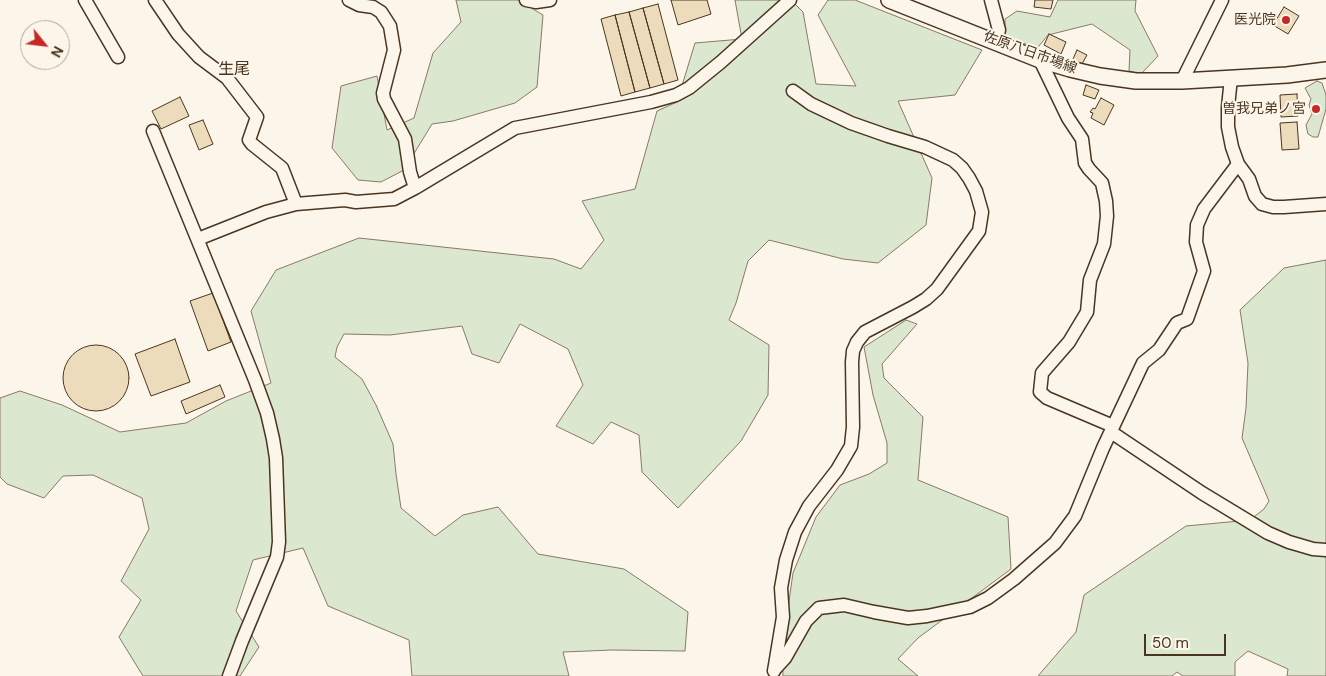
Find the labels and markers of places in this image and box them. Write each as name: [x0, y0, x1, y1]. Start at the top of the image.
place label: 医光院: [1234, 12, 1276, 28]
marker: 医光院: [1280, 14, 1292, 26]
place label: 曽我兄弟ノ宮: [1222, 101, 1306, 117]
marker: 曽我兄弟ノ宮: [1310, 103, 1322, 115]

